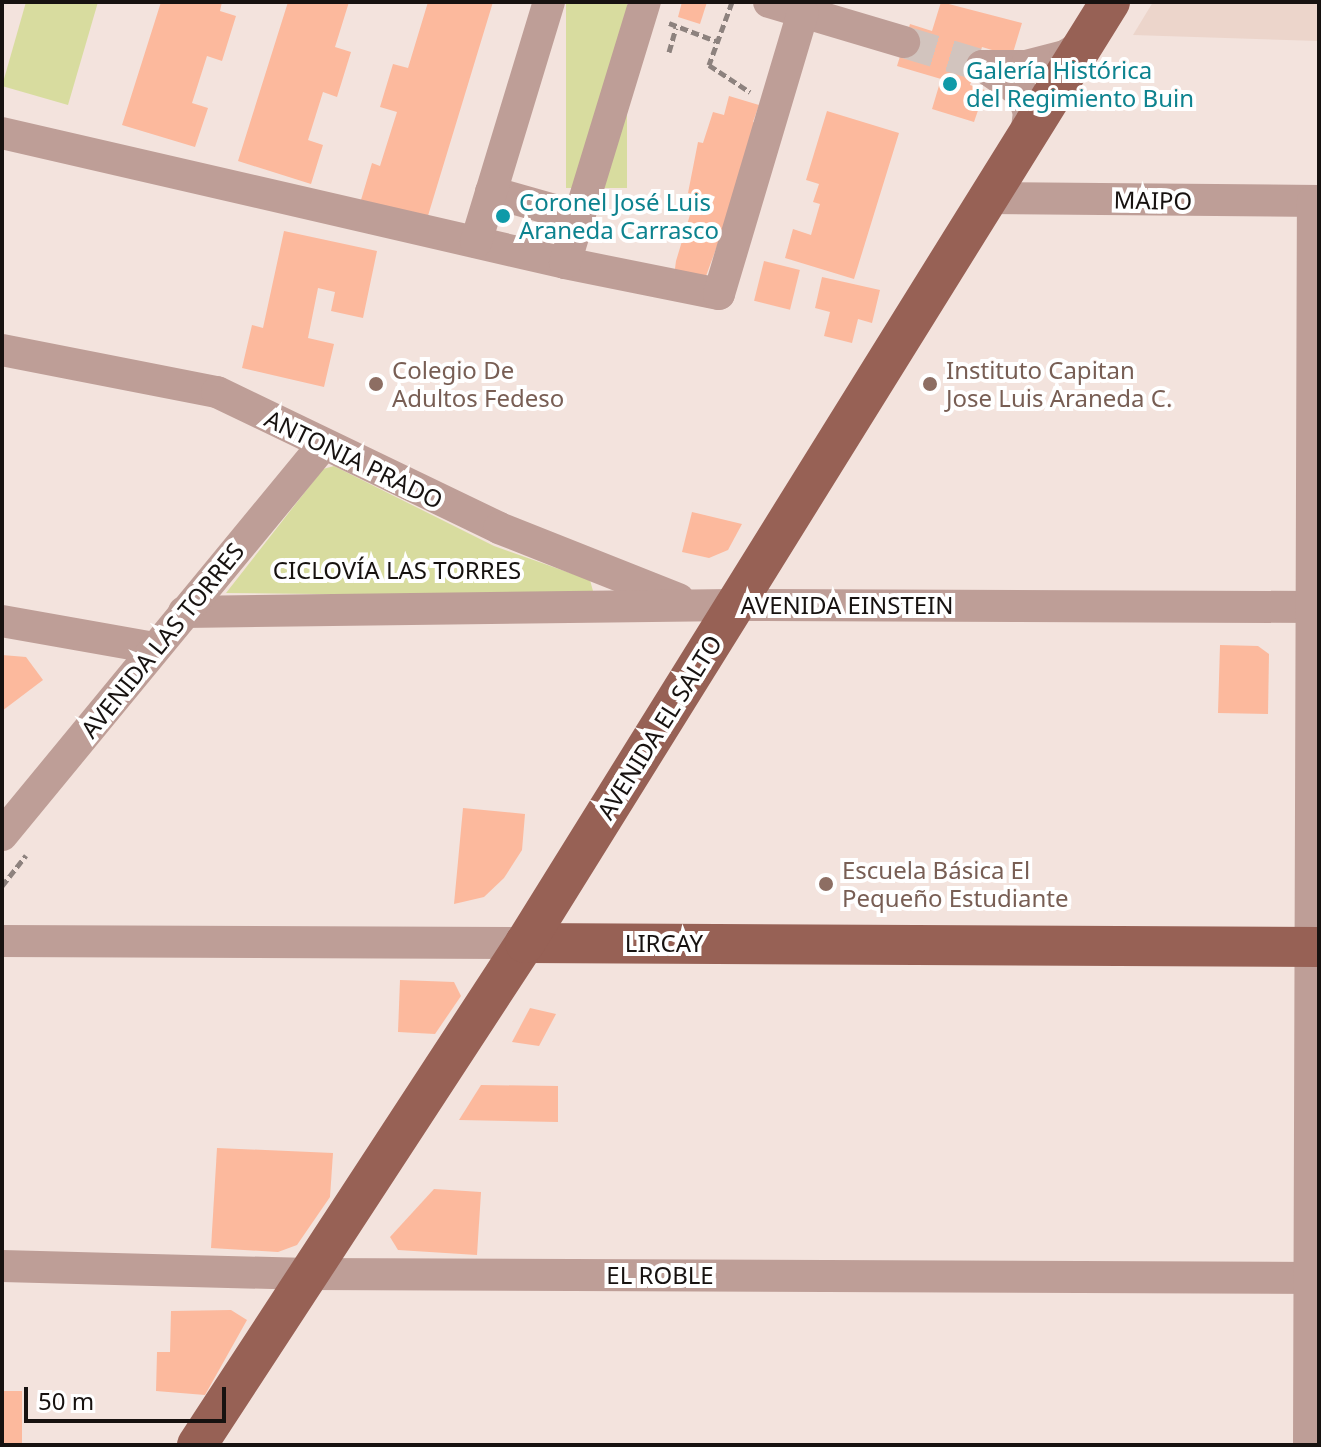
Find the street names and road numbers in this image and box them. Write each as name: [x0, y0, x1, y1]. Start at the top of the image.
street label: MAIPO: [1114, 185, 1192, 215]
street label: ANTONIA PRADO: [260, 403, 448, 515]
street label: AVENIDA LAS TORRES: [75, 537, 249, 743]
street label: CICLOVÍA LAS TORRES: [273, 556, 521, 584]
street label: AVENIDA EINSTEIN: [740, 591, 954, 619]
street label: AVENIDA EL SALTO: [591, 630, 727, 824]
street label: LIRCAY: [625, 929, 703, 957]
street label: EL ROBLE: [606, 1261, 714, 1289]

